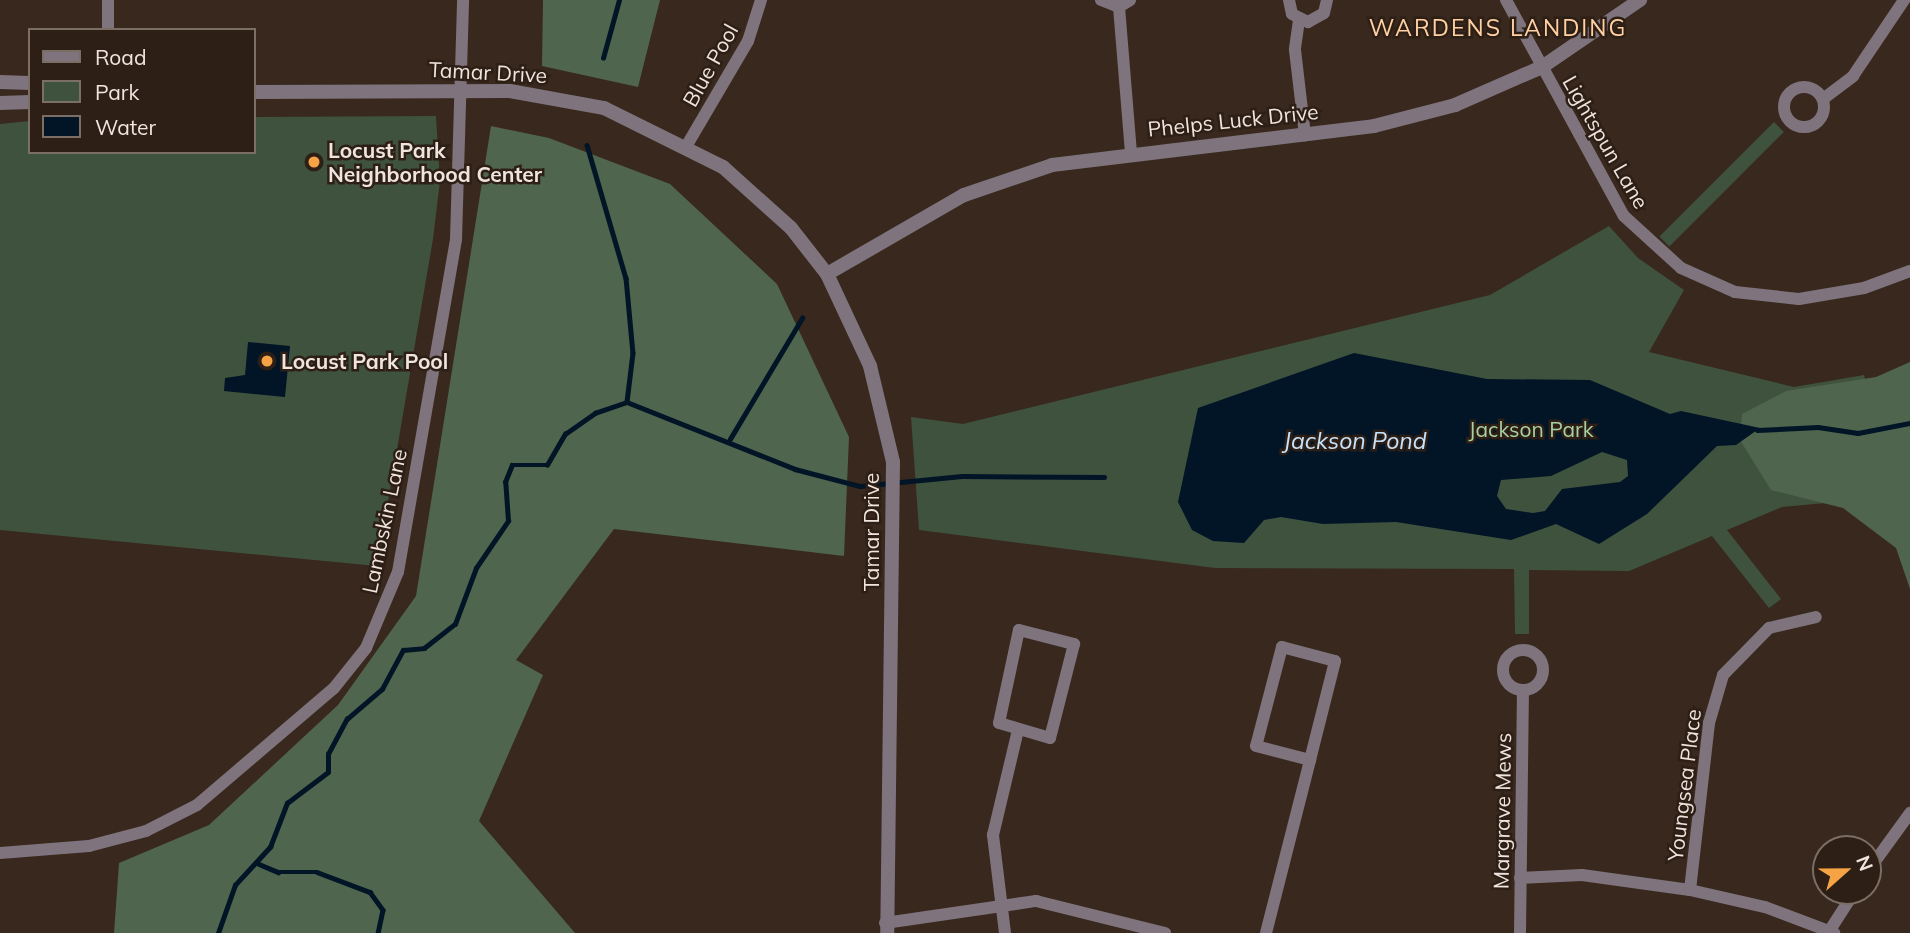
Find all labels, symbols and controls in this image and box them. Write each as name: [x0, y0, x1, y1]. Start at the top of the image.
district label: WARDENS LANDING: [1371, 14, 1625, 42]
street label: Blue Pool: [677, 19, 743, 111]
legend: [28, 28, 256, 154]
text: Road: [95, 44, 146, 70]
street label: Tamar Drive: [428, 56, 548, 88]
street label: Lightspun Lane: [1558, 71, 1654, 213]
text: Park: [95, 79, 139, 105]
street label: Phelps Luck Drive: [1146, 98, 1320, 142]
text: Water: [95, 114, 156, 140]
place label: Locust Park Neighborhood Center: [328, 137, 542, 187]
marker: Locust Park Neighborhood Center: [306, 154, 322, 170]
place label: Locust Park Pool: [281, 348, 448, 374]
marker: Locust Park Pool: [259, 353, 275, 369]
park label: Jackson Park: [1469, 416, 1593, 442]
water label: Jackson Pond: [1283, 427, 1427, 455]
street label: Lambskin Lane: [356, 447, 412, 595]
street label: Tamar Drive: [858, 473, 884, 591]
street label: Youngsea Place: [1662, 708, 1706, 862]
street label: Margrave Mews: [1488, 733, 1516, 889]
north arrow: [1812, 835, 1882, 905]
text: N: [1851, 852, 1879, 874]

